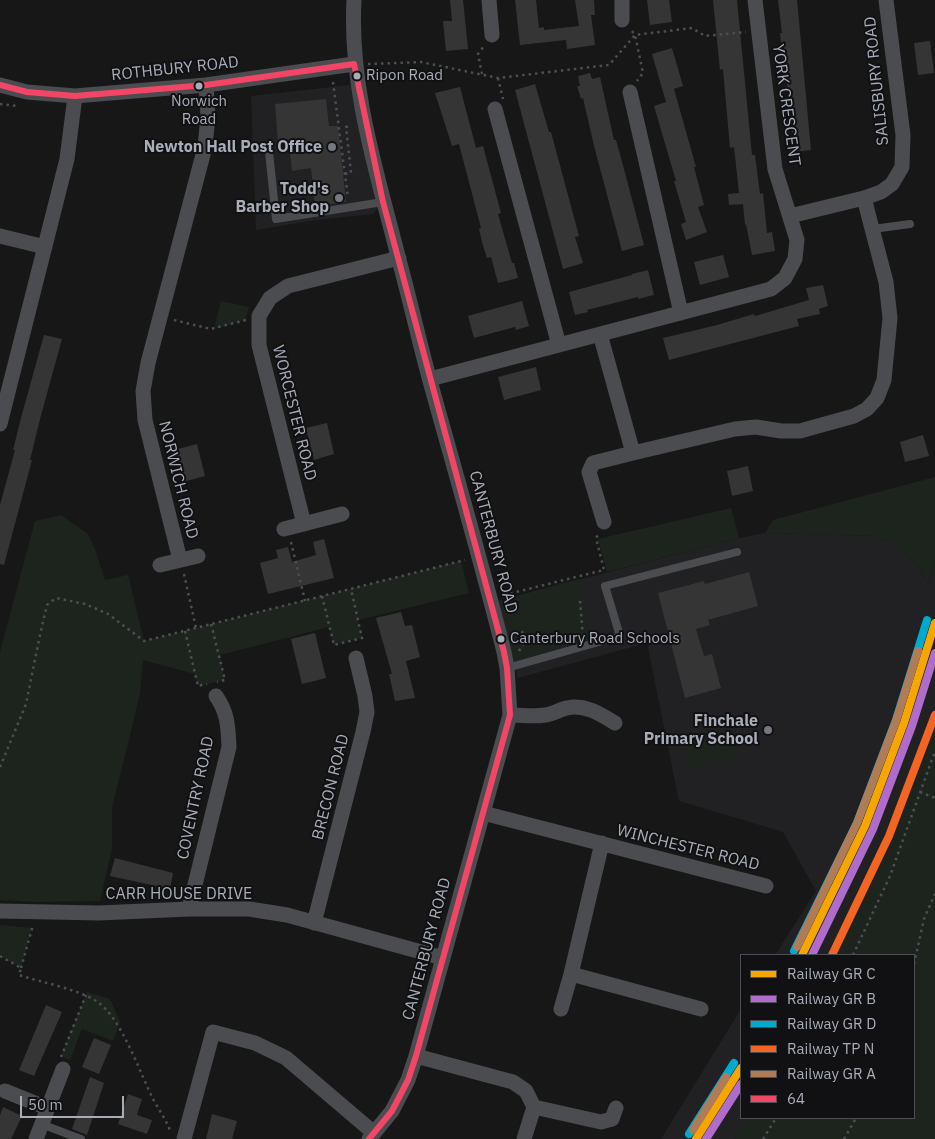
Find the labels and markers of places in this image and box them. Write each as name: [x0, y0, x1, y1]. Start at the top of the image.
place label: Ripon Road: [366, 67, 443, 85]
marker: Ripon Road: [352, 71, 362, 81]
marker: Norwich Road: [194, 81, 204, 91]
place label: Norwich Road: [171, 93, 227, 128]
place label: Newton Hall Post Office: [144, 137, 322, 157]
marker: Newton Hall Post Office: [326, 141, 338, 153]
place label: Todd's Barber Shop: [236, 179, 329, 217]
marker: Todd's Barber Shop: [333, 192, 345, 204]
place label: Canterbury Road Schools: [510, 630, 680, 648]
marker: Canterbury Road Schools: [496, 634, 506, 644]
place label: Finchale Primary School: [644, 711, 758, 749]
marker: Finchale Primary School: [762, 724, 774, 736]

